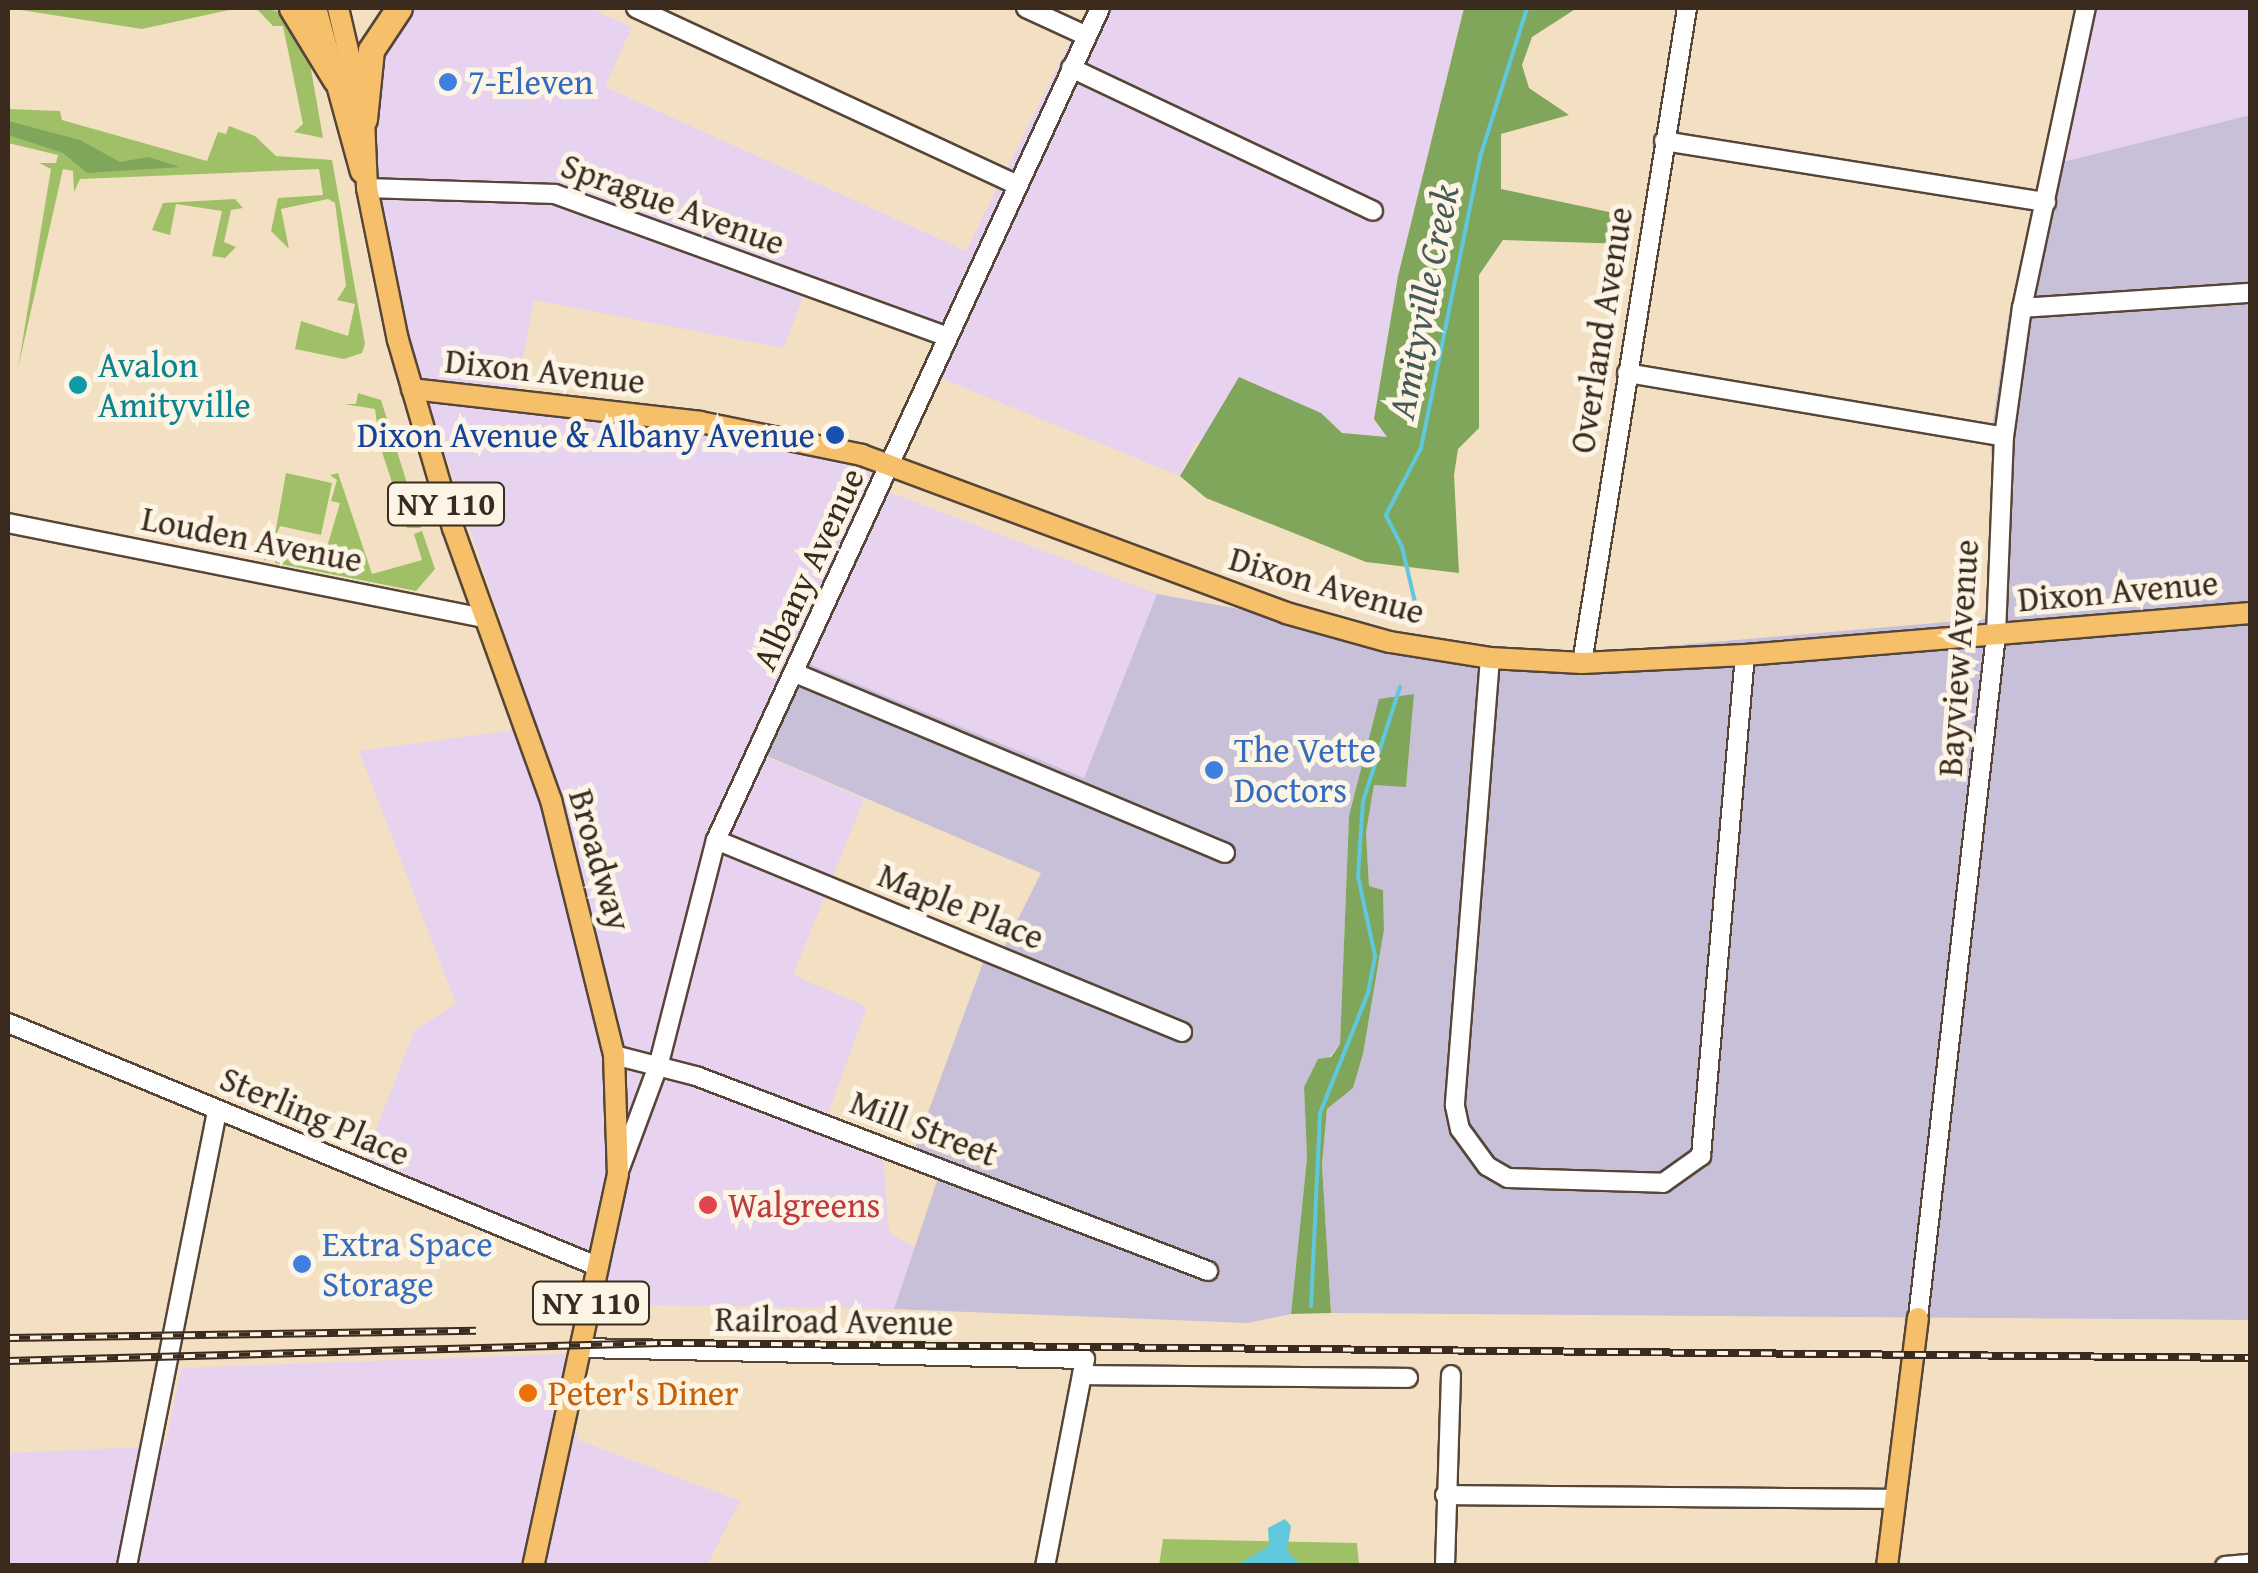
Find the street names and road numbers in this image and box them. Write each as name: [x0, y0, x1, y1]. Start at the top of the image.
street label: Sprague Avenue: [556, 144, 790, 264]
street label: Overland Avenue: [1561, 204, 1641, 456]
street label: Dixon Avenue: [443, 340, 647, 402]
street label: Albany Avenue: [743, 461, 873, 677]
road number: NY 110: [386, 477, 506, 531]
street label: Louden Avenue: [138, 497, 366, 581]
street label: Dixon Avenue: [1225, 537, 1429, 633]
street label: Bayview Avenue: [1929, 538, 1987, 778]
street label: Dixon Avenue: [2016, 561, 2220, 621]
street label: Broadway: [560, 784, 640, 936]
street label: Maple Place: [872, 854, 1050, 958]
street label: Sterling Place: [214, 1057, 416, 1175]
street label: Mill Street: [844, 1081, 1004, 1175]
road number: NY 110: [531, 1276, 651, 1330]
street label: Railroad Avenue: [714, 1298, 954, 1344]

